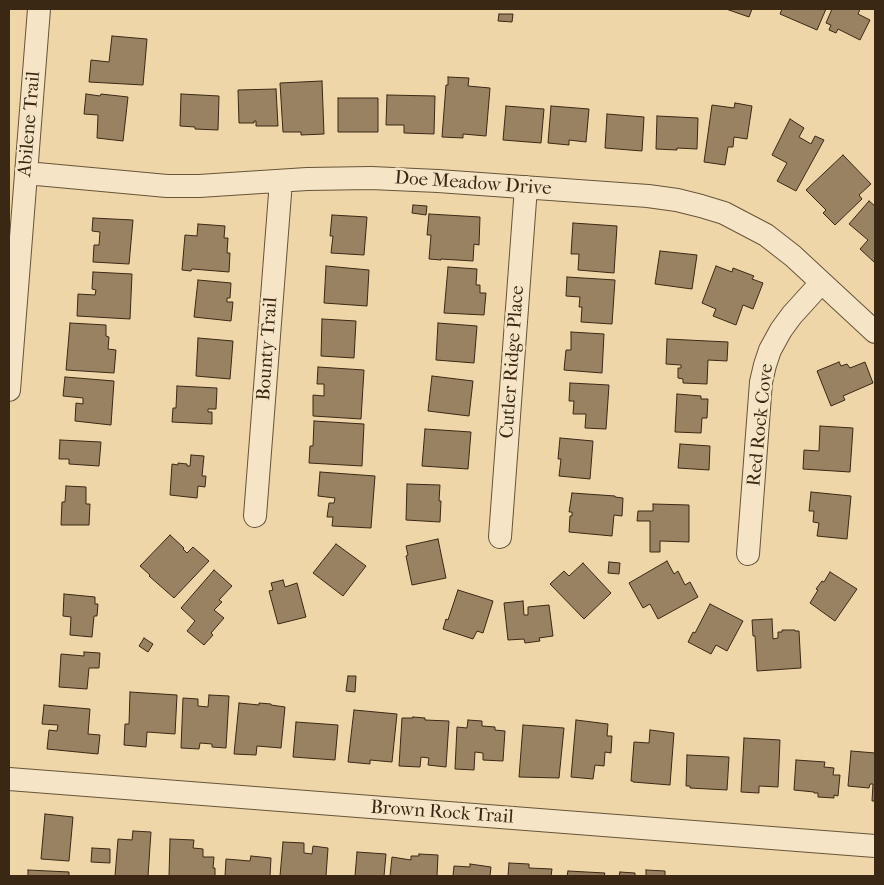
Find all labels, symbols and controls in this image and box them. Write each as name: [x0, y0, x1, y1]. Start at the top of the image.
street label: Abilene Trail: [14, 70, 46, 178]
street label: Doe Meadow Drive: [394, 167, 552, 201]
street label: Cutler Ridge Place: [496, 285, 530, 439]
street label: Bounty Trail: [253, 296, 283, 402]
street label: Red Rock Cove: [743, 362, 779, 488]
street label: Brown Rock Trail: [370, 797, 514, 829]

